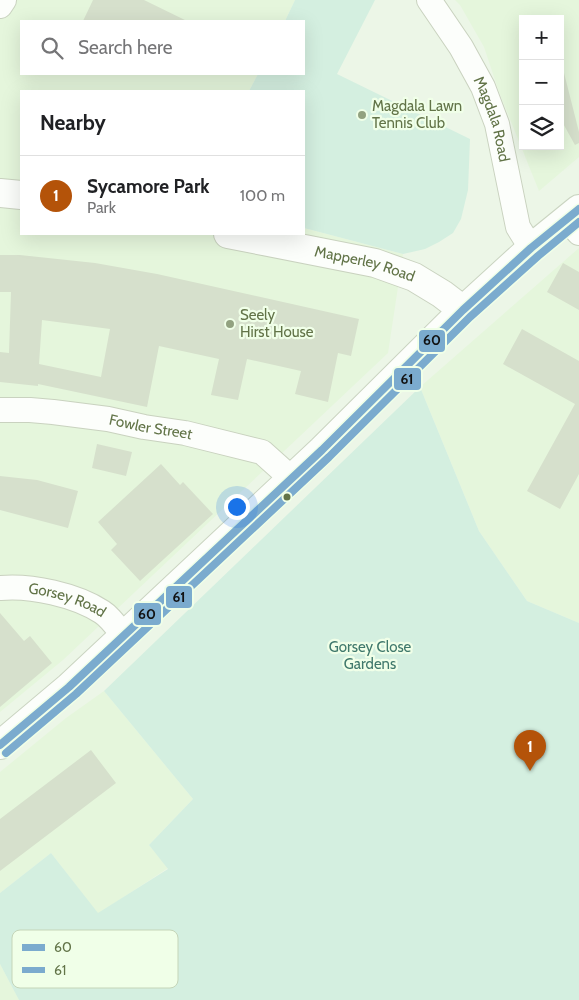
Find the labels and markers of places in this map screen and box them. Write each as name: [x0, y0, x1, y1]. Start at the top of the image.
place label: Magdala Lawn Tennis Club: [372, 97, 462, 132]
marker: Magdala Lawn Tennis Club: [356, 109, 368, 121]
place label: Seely Hirst House: [240, 306, 314, 341]
marker: Seely Hirst House: [224, 318, 236, 330]
unlabelled marker: [282, 492, 292, 502]
pin: 1: [514, 730, 546, 771]

